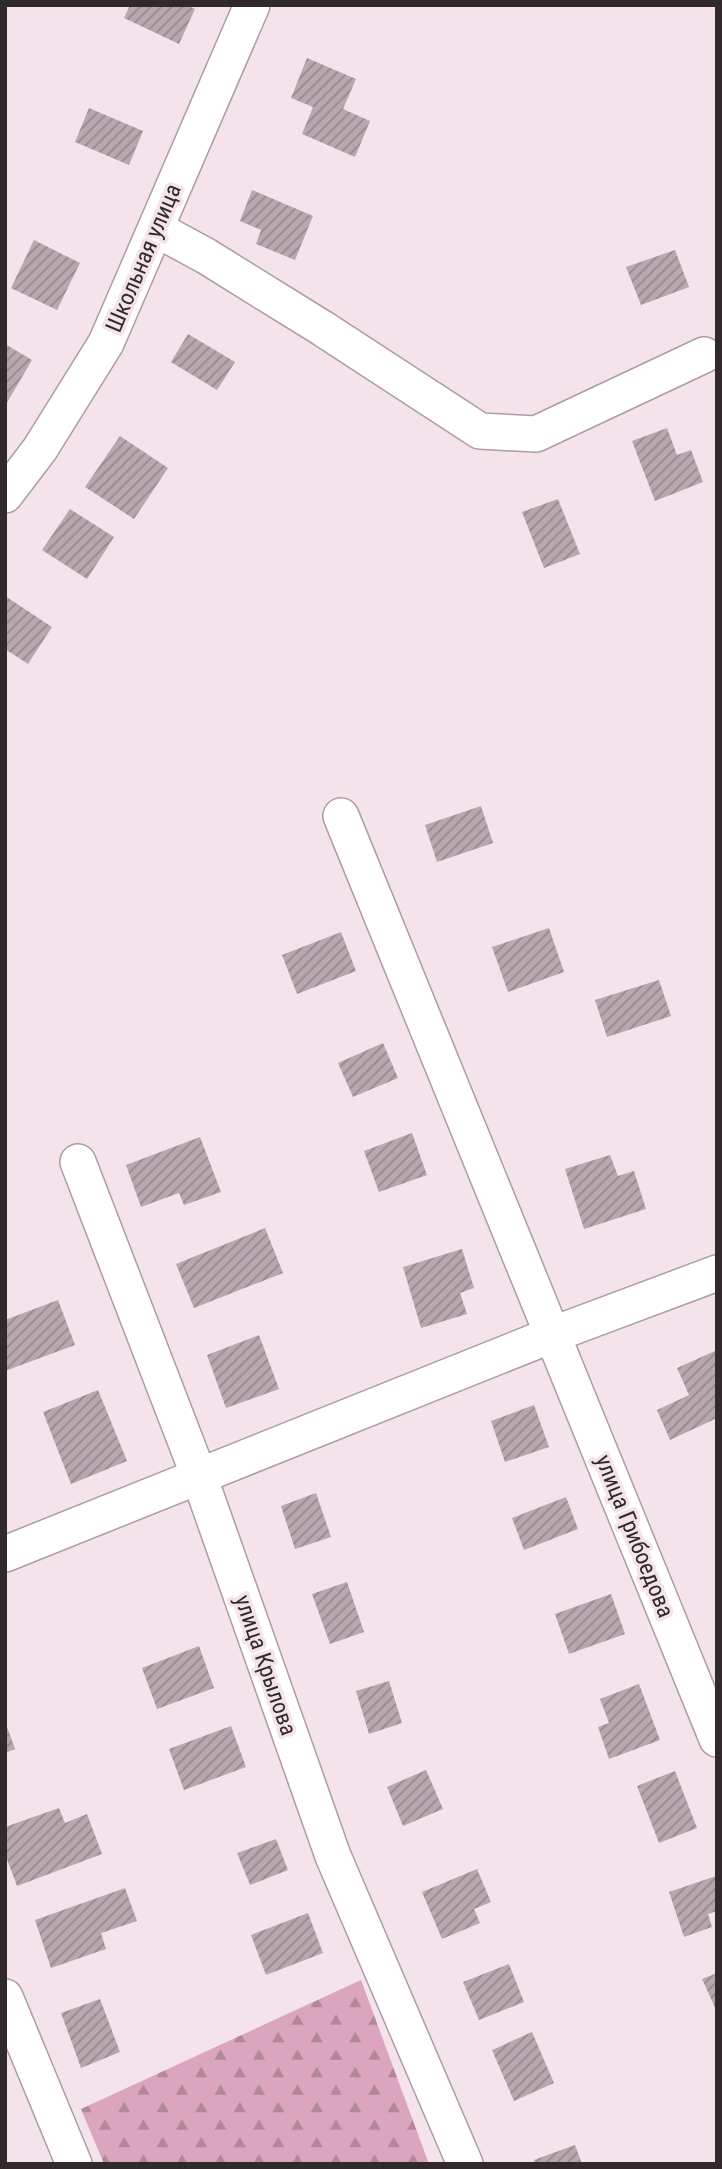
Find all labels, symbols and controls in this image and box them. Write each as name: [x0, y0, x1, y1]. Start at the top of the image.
street label: Школьная улица: [100, 180, 187, 336]
street label: улица Грибоедова: [590, 1451, 679, 1621]
street label: улица Крылова: [229, 1592, 302, 1739]

